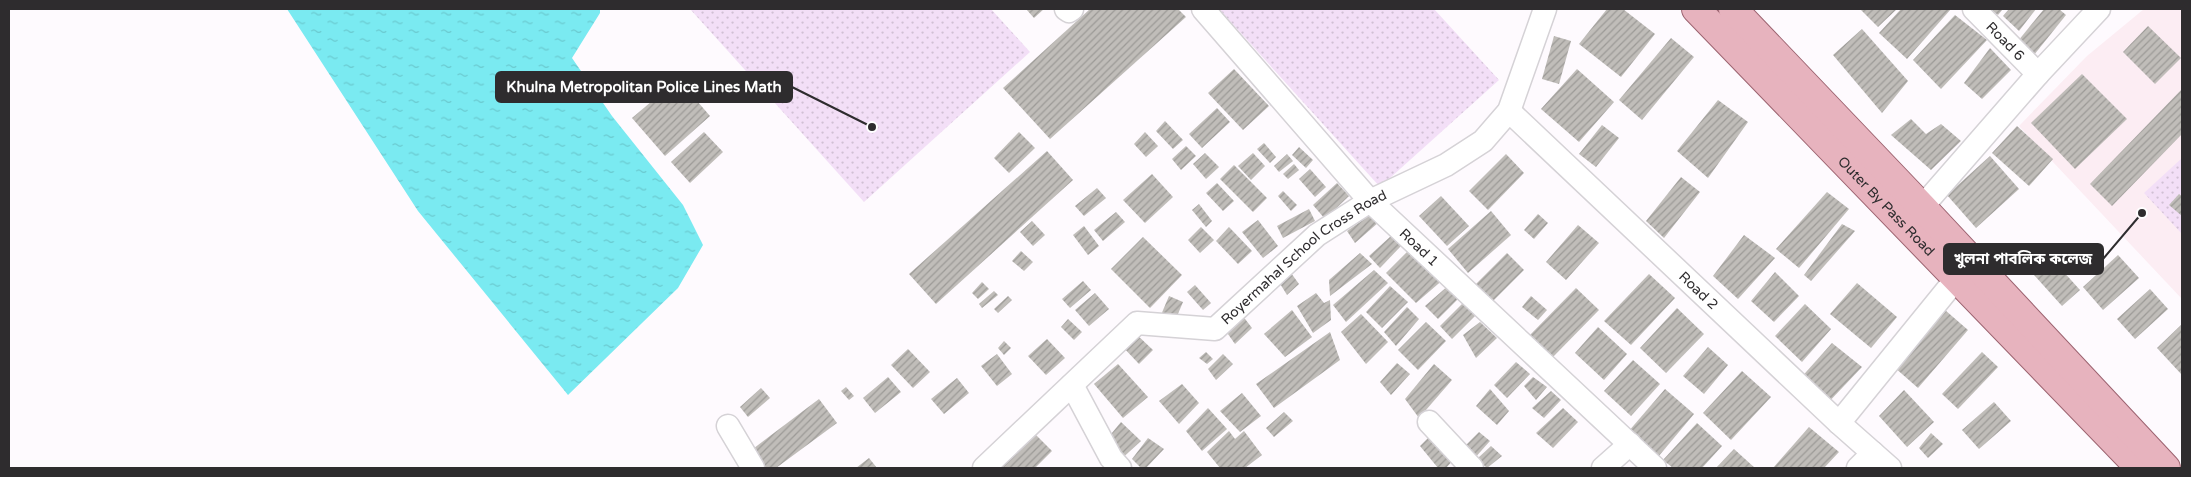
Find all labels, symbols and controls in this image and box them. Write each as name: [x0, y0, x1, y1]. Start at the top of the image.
street label: Road 6: [1983, 18, 2028, 64]
callout: Khulna Metropolitan Police Lines Math: [496, 72, 792, 102]
text: Khulna Metropolitan Police Lines Math: [506, 78, 782, 97]
street label: Outer By Pass Road: [1835, 153, 1938, 259]
street label: Royermahal School Cross Road: [1217, 186, 1389, 328]
street label: Road 1: [1396, 225, 1442, 270]
callout: খুলনা পাবলিক কলেজ: [1944, 244, 2103, 274]
text: খুলনা পাবলিক কলেজ: [1954, 250, 2093, 269]
street label: Road 2: [1676, 268, 1722, 313]

